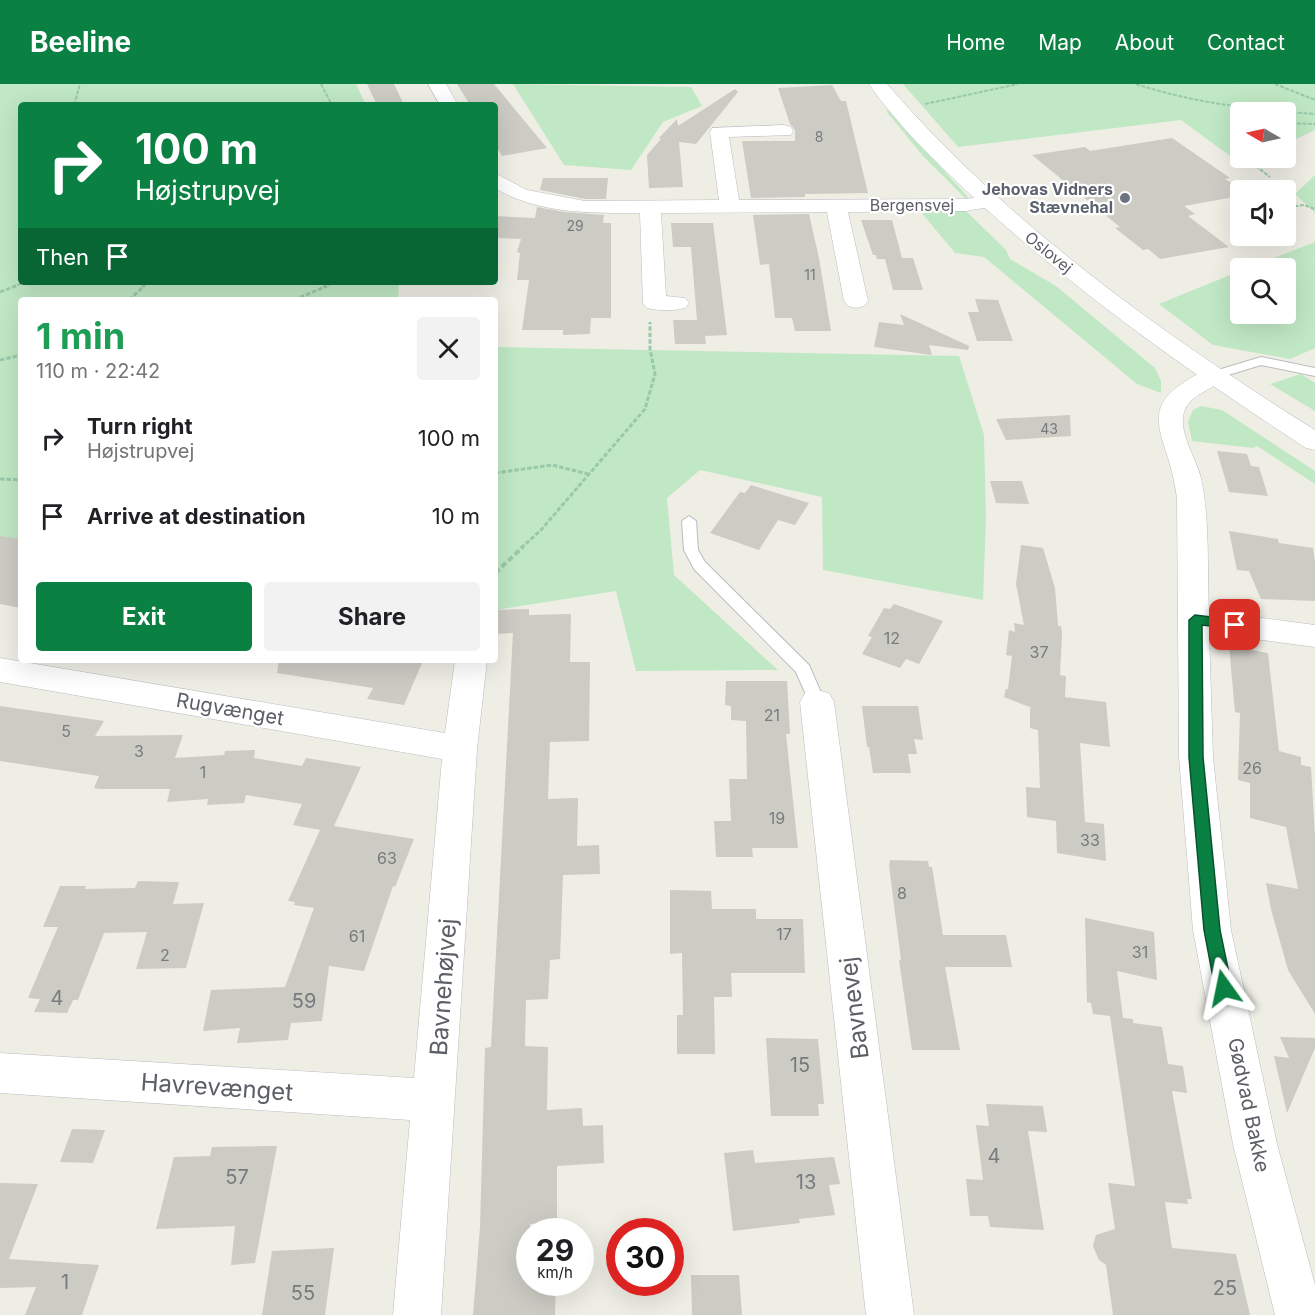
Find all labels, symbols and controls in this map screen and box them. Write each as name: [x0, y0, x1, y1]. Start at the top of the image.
text: Beeline: [30, 25, 131, 59]
text: Home: [946, 30, 1005, 55]
text: Map: [1038, 30, 1082, 55]
text: About: [1115, 30, 1174, 55]
text: Contact: [1207, 30, 1285, 55]
north arrow: [1230, 102, 1296, 168]
map controls: [1230, 102, 1296, 324]
text: 100 m: [135, 123, 258, 174]
icon: right: [36, 126, 114, 204]
house number: 8: [815, 128, 823, 145]
text: Højstrupvej: [135, 174, 280, 207]
place label: Jehovas Vidners Stævnehal: [982, 179, 1113, 217]
button: sound: [1230, 180, 1296, 246]
marker: Jehovas Vidners Stævnehal: [1118, 191, 1132, 205]
street label: Bergensvej: [870, 195, 954, 215]
house number: 29: [566, 217, 584, 234]
street label: Oslovej: [1021, 227, 1077, 277]
icon: arrive: [101, 240, 134, 273]
text: Then: [36, 244, 89, 270]
button: search: [1230, 258, 1296, 324]
house number: 11: [804, 266, 816, 283]
text: 1 min: [36, 314, 125, 358]
button: close: [417, 317, 480, 380]
text: 110 m · 22:42: [36, 359, 160, 383]
text: Turn right: [87, 413, 193, 439]
house number: 43: [1040, 420, 1058, 437]
icon: right: [36, 422, 69, 455]
text: 100 m: [418, 425, 480, 451]
text: Højstrupvej: [87, 439, 194, 463]
icon: arrive: [36, 500, 69, 533]
text: Arrive at destination: [87, 503, 306, 529]
text: 10 m: [432, 503, 480, 529]
button: Exit: [36, 582, 252, 651]
button: Share: [264, 582, 480, 651]
pin: [1209, 599, 1260, 650]
icon: arrive: [1218, 608, 1251, 641]
house number: 12: [884, 628, 900, 648]
house number: 37: [1030, 642, 1048, 662]
street label: Rugvænget: [174, 688, 286, 730]
house number: 21: [764, 705, 780, 725]
house number: 5: [61, 721, 71, 741]
house number: 3: [134, 741, 144, 761]
house number: 26: [1242, 758, 1262, 778]
house number: 1: [200, 762, 206, 782]
house number: 19: [769, 808, 785, 828]
house number: 33: [1080, 830, 1100, 850]
house number: 63: [377, 848, 397, 868]
house number: 8: [897, 883, 907, 903]
street label: Bavnehøjvej: [424, 917, 462, 1057]
house number: 17: [776, 924, 792, 944]
house number: 61: [349, 926, 365, 946]
house number: 31: [1132, 942, 1148, 962]
house number: 2: [160, 945, 170, 965]
street label: Bavnevej: [833, 955, 875, 1061]
position arrow: [1192, 956, 1256, 1020]
house number: 4: [51, 986, 63, 1010]
house number: 59: [292, 989, 316, 1013]
street label: Gødvad Bakke: [1223, 1036, 1275, 1174]
house number: 15: [790, 1053, 810, 1077]
street label: Havrevænget: [140, 1067, 294, 1107]
house number: 4: [988, 1144, 1000, 1168]
house number: 57: [225, 1165, 249, 1189]
house number: 13: [796, 1170, 816, 1194]
speed limit sign: 30: [606, 1218, 684, 1296]
text: 29: [536, 1232, 574, 1268]
text: km/h: [537, 1263, 573, 1282]
house number: 1: [61, 1270, 69, 1294]
house number: 25: [1213, 1276, 1237, 1300]
house number: 55: [291, 1281, 315, 1305]

